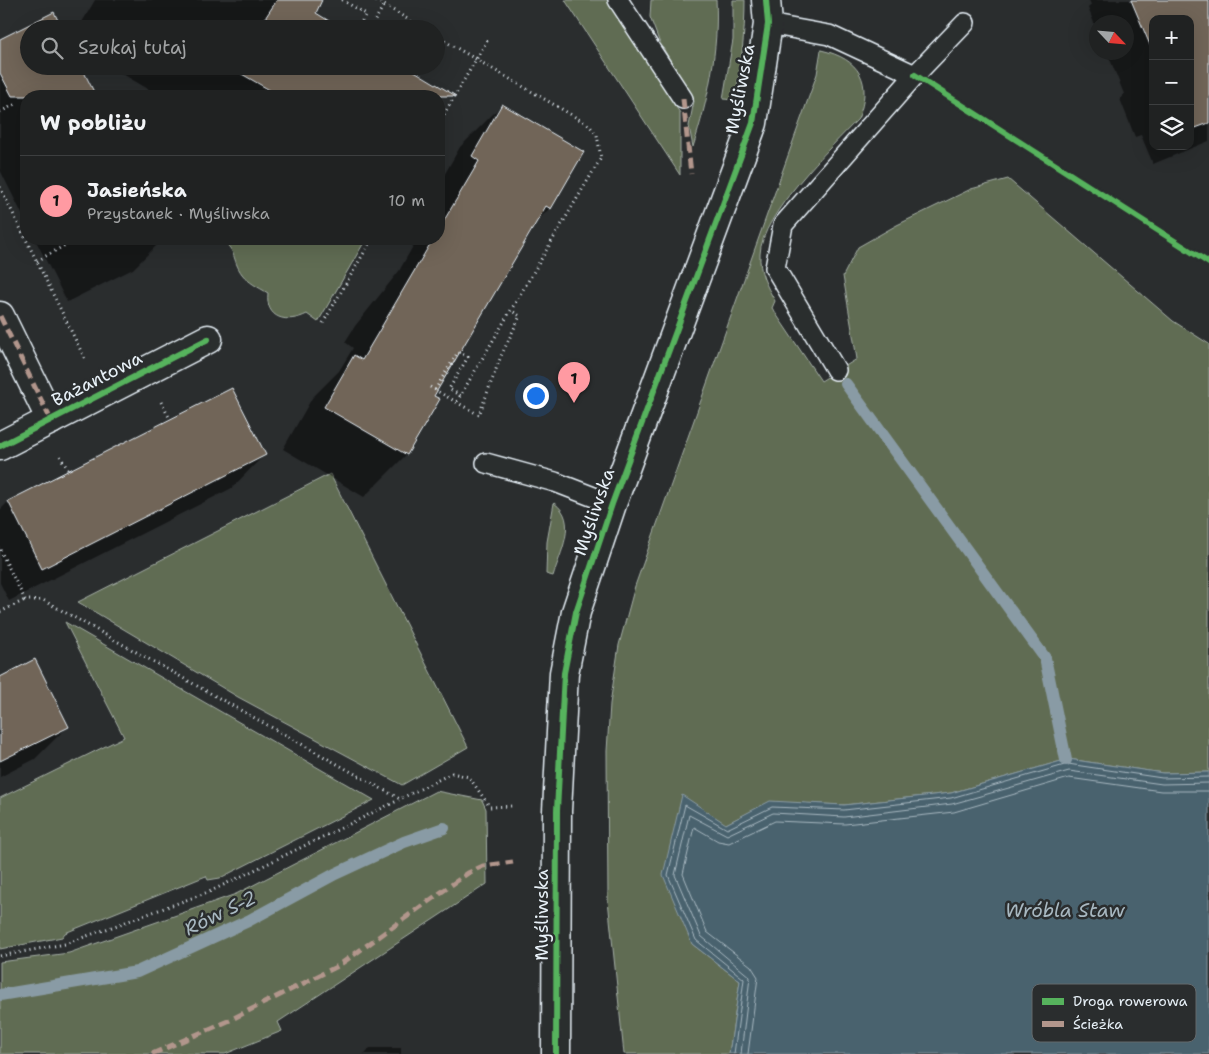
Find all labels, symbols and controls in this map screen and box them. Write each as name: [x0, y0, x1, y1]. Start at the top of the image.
north arrow: [1089, 15, 1134, 60]
map controls: [1149, 15, 1194, 150]
button: +: [1149, 15, 1194, 60]
search box: [20, 20, 445, 75]
icon: search: [38, 34, 66, 62]
text: Szukaj tutaj: [78, 35, 187, 60]
street label: Myśliwska: [720, 42, 760, 136]
button: −: [1149, 60, 1194, 105]
button: layers: [1149, 105, 1194, 150]
text: W pobliżu: [40, 109, 147, 137]
text: Jasieńska: [87, 178, 187, 203]
text: 1: [52, 190, 60, 211]
text: 10 m: [388, 190, 425, 211]
text: Przystanek · Myśliwska: [87, 203, 270, 224]
street label: Bażantowa: [48, 346, 146, 412]
pin: 1: [558, 362, 590, 403]
your location: [523, 383, 549, 409]
street label: Myśliwska: [568, 465, 620, 559]
street label: Myśliwska: [530, 869, 554, 961]
water label: Rów S-2: [180, 885, 260, 941]
water label: Wróbla Staw: [1005, 898, 1125, 923]
legend: [1032, 984, 1196, 1042]
text: Droga rowerowa: [1073, 992, 1188, 1010]
text: Ścieżka: [1073, 1015, 1123, 1033]

